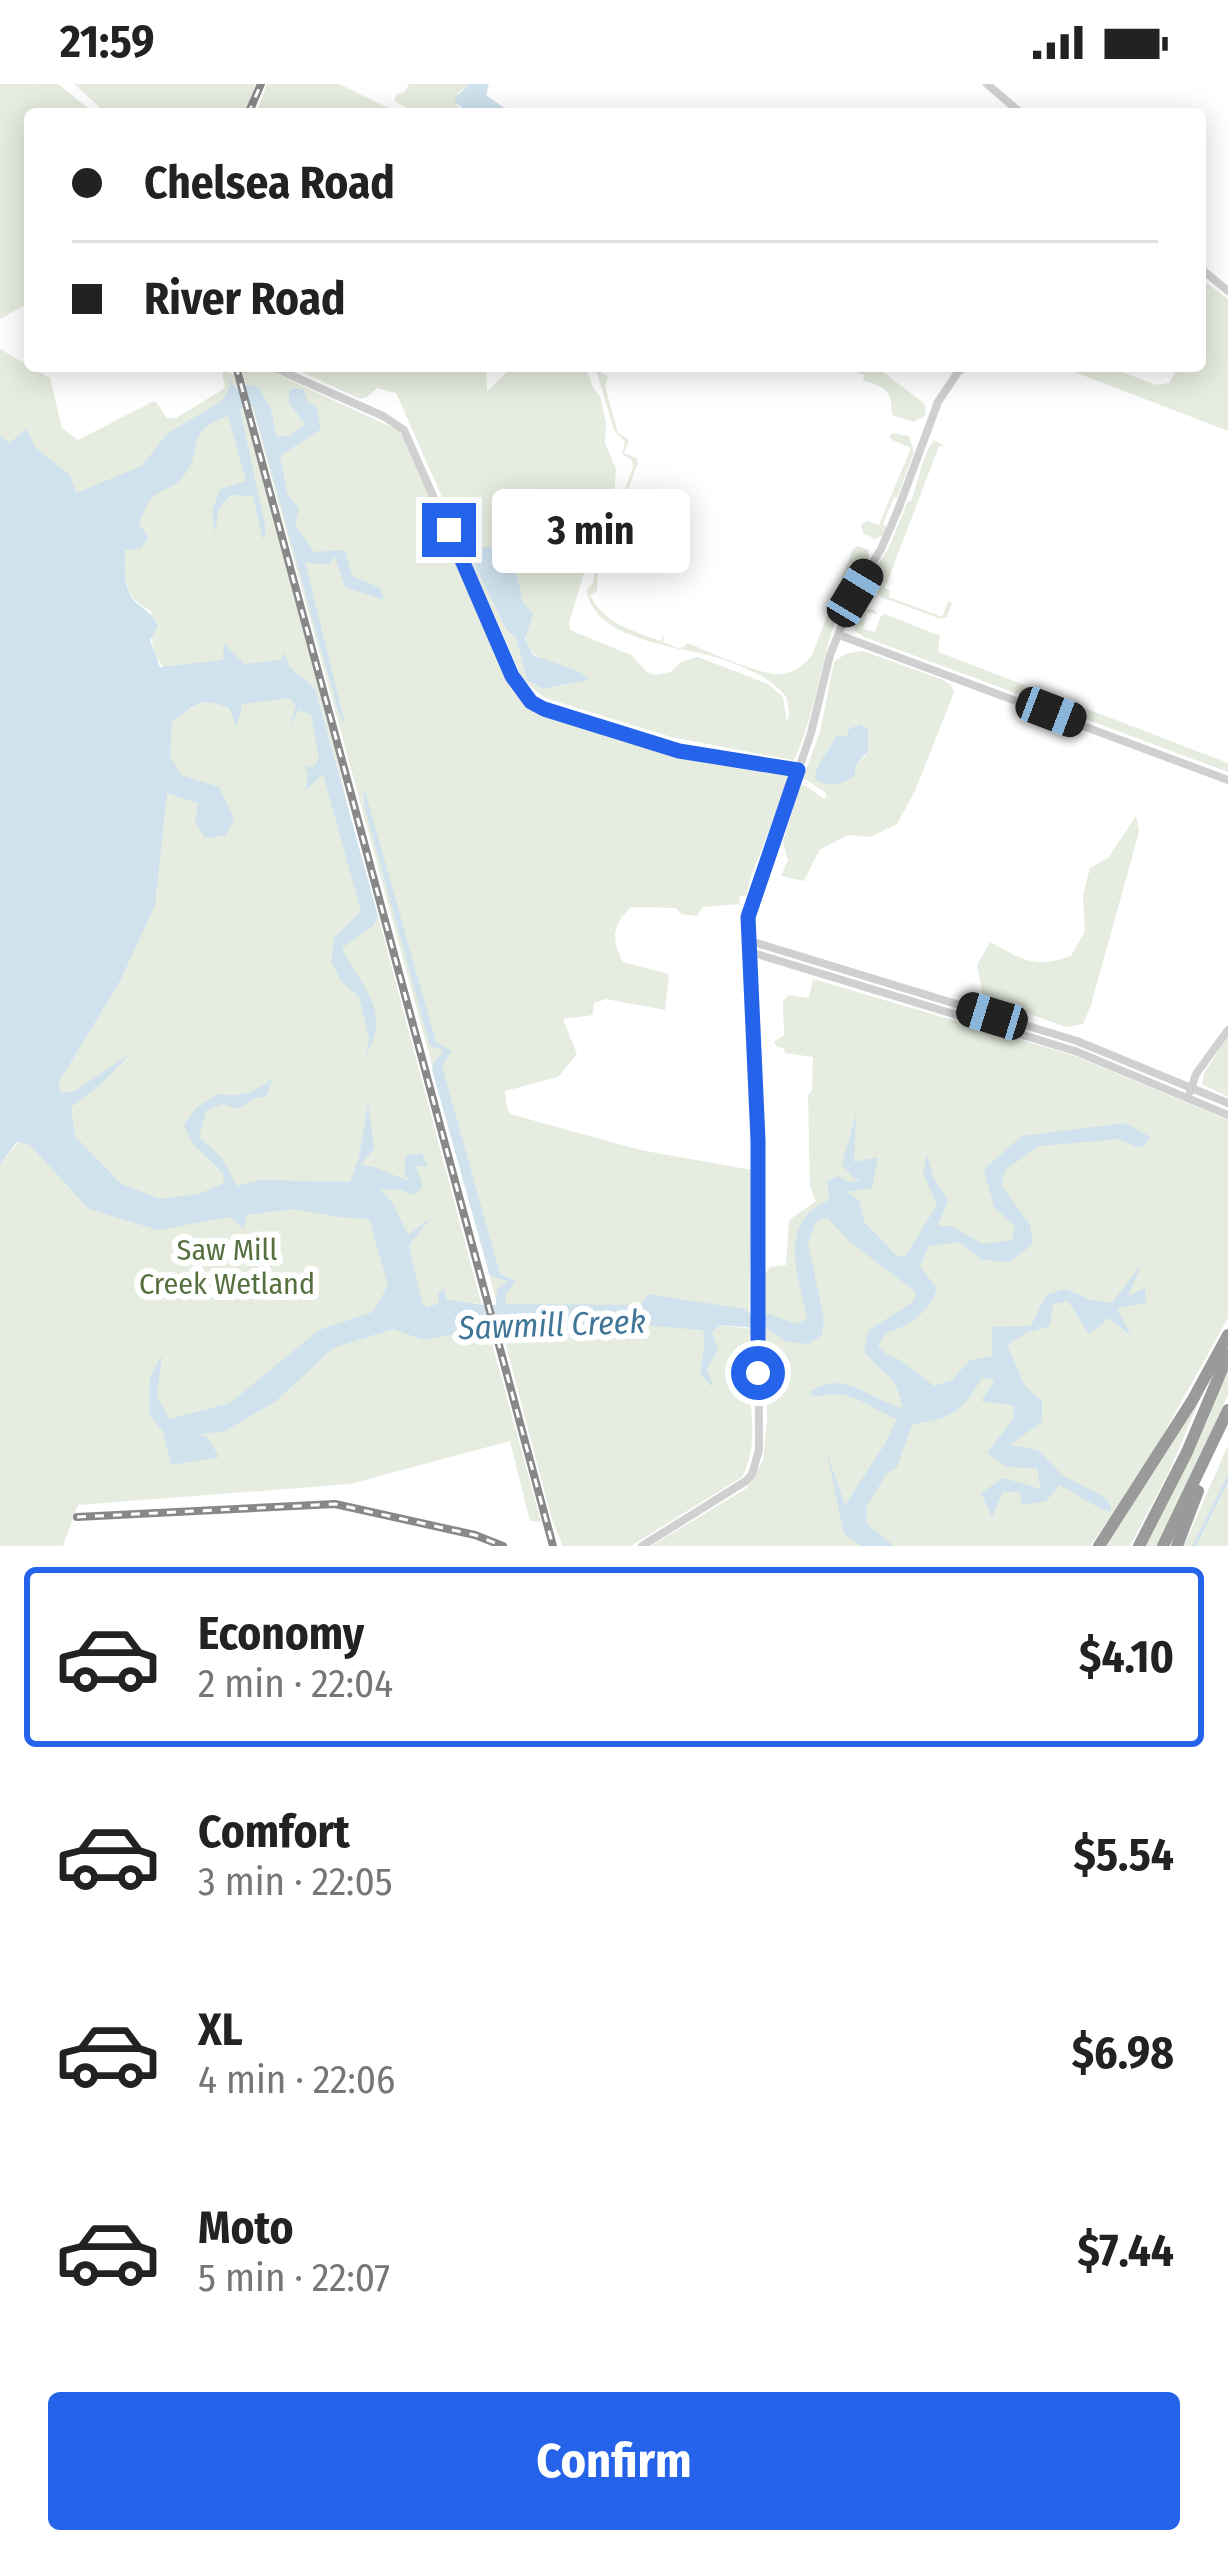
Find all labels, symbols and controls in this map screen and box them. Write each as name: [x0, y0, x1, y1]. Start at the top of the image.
text: 21:59: [60, 15, 154, 69]
text: Chelsea Road: [144, 156, 395, 210]
text: River Road: [144, 272, 346, 326]
callout: 3 min: [491, 488, 689, 572]
route end: [422, 503, 476, 557]
text: 3 min: [548, 508, 634, 554]
car: [821, 553, 889, 633]
car: [1011, 682, 1091, 742]
car: [952, 988, 1032, 1044]
park label: Saw Mill Creek Wetland: [139, 1232, 315, 1302]
water label: Sawmill Creek: [457, 1302, 646, 1348]
route start: [731, 1346, 785, 1400]
icon: car: [54, 1603, 162, 1711]
text: Economy: [198, 1607, 364, 1661]
text: $4.10: [1079, 1630, 1174, 1684]
text: 2 min · 22:04: [198, 1661, 393, 1707]
icon: car: [54, 1801, 162, 1909]
text: Comfort: [198, 1805, 350, 1859]
text: $5.54: [1074, 1828, 1174, 1882]
text: 3 min · 22:05: [198, 1859, 393, 1905]
icon: car: [54, 1999, 162, 2107]
text: XL: [198, 2003, 243, 2057]
text: $6.98: [1072, 2026, 1174, 2080]
text: 4 min · 22:06: [198, 2057, 395, 2103]
icon: car: [54, 2197, 162, 2305]
text: Moto: [198, 2201, 294, 2255]
text: $7.44: [1078, 2224, 1174, 2278]
text: 5 min · 22:07: [198, 2255, 390, 2301]
button: Confirm: [48, 2392, 1180, 2530]

